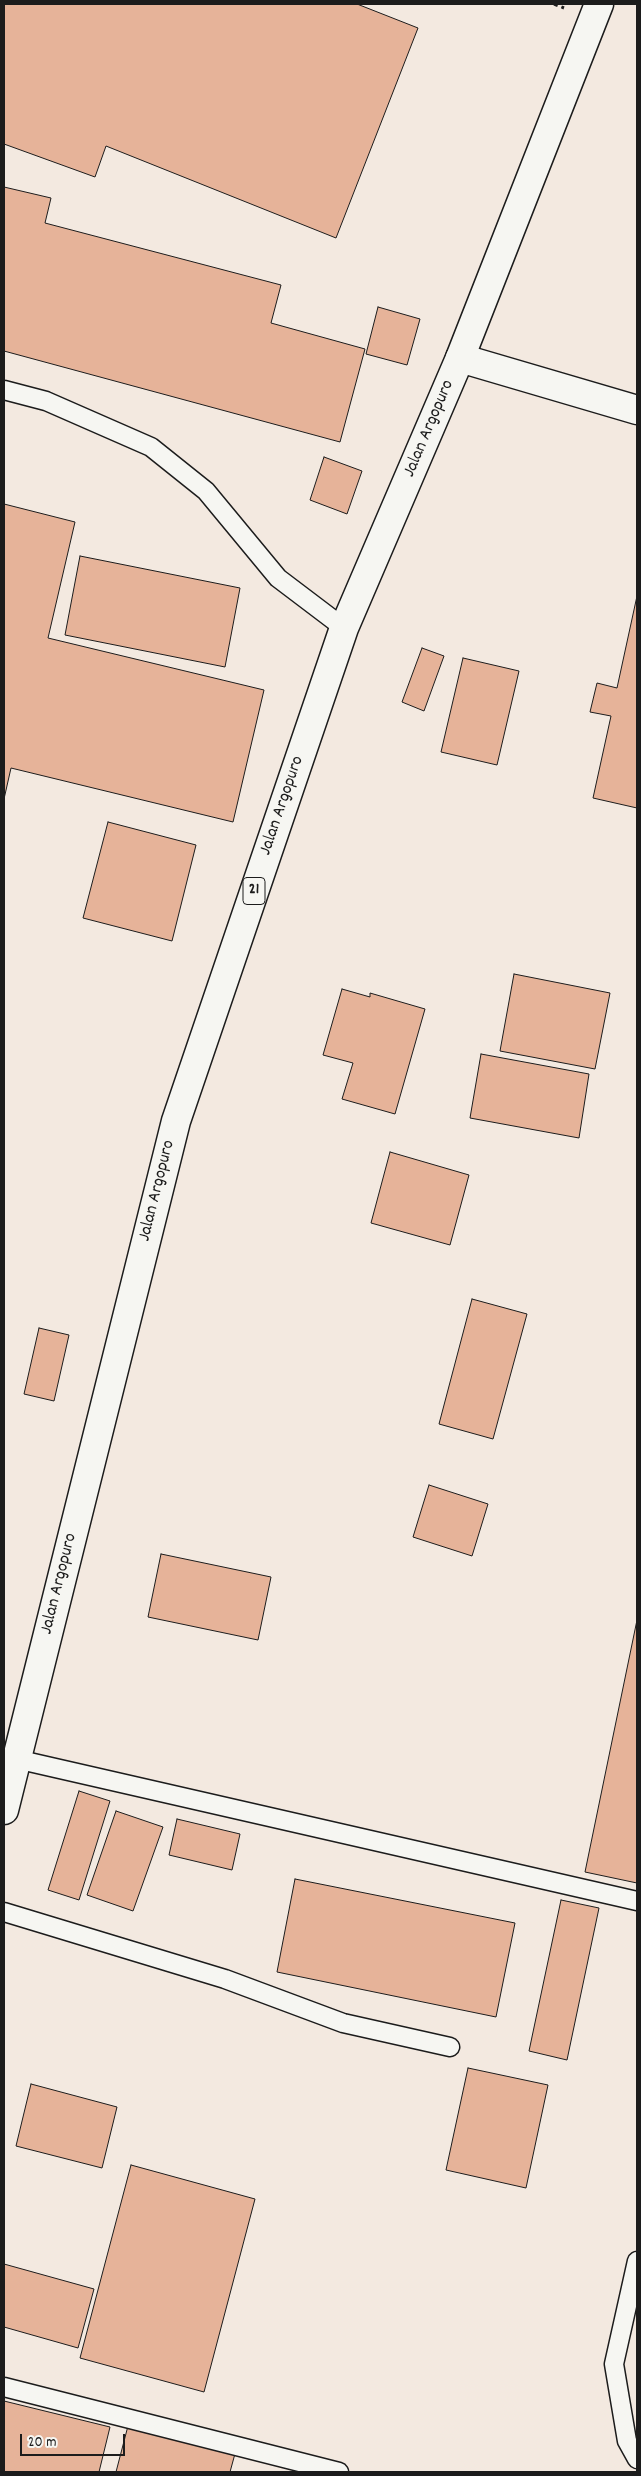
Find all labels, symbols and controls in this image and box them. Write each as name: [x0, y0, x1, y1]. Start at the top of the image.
street label: Jalan Argopuro: [400, 377, 460, 481]
street label: Jalan Argopuro: [256, 754, 310, 858]
road number: 21: [243, 878, 265, 904]
street label: Jalan Argopuro: [135, 1138, 181, 1244]
street label: Jalan Argopuro: [37, 1531, 83, 1637]
scale bar: [22, 2424, 128, 2456]
text: 20 m: [28, 2432, 56, 2454]

